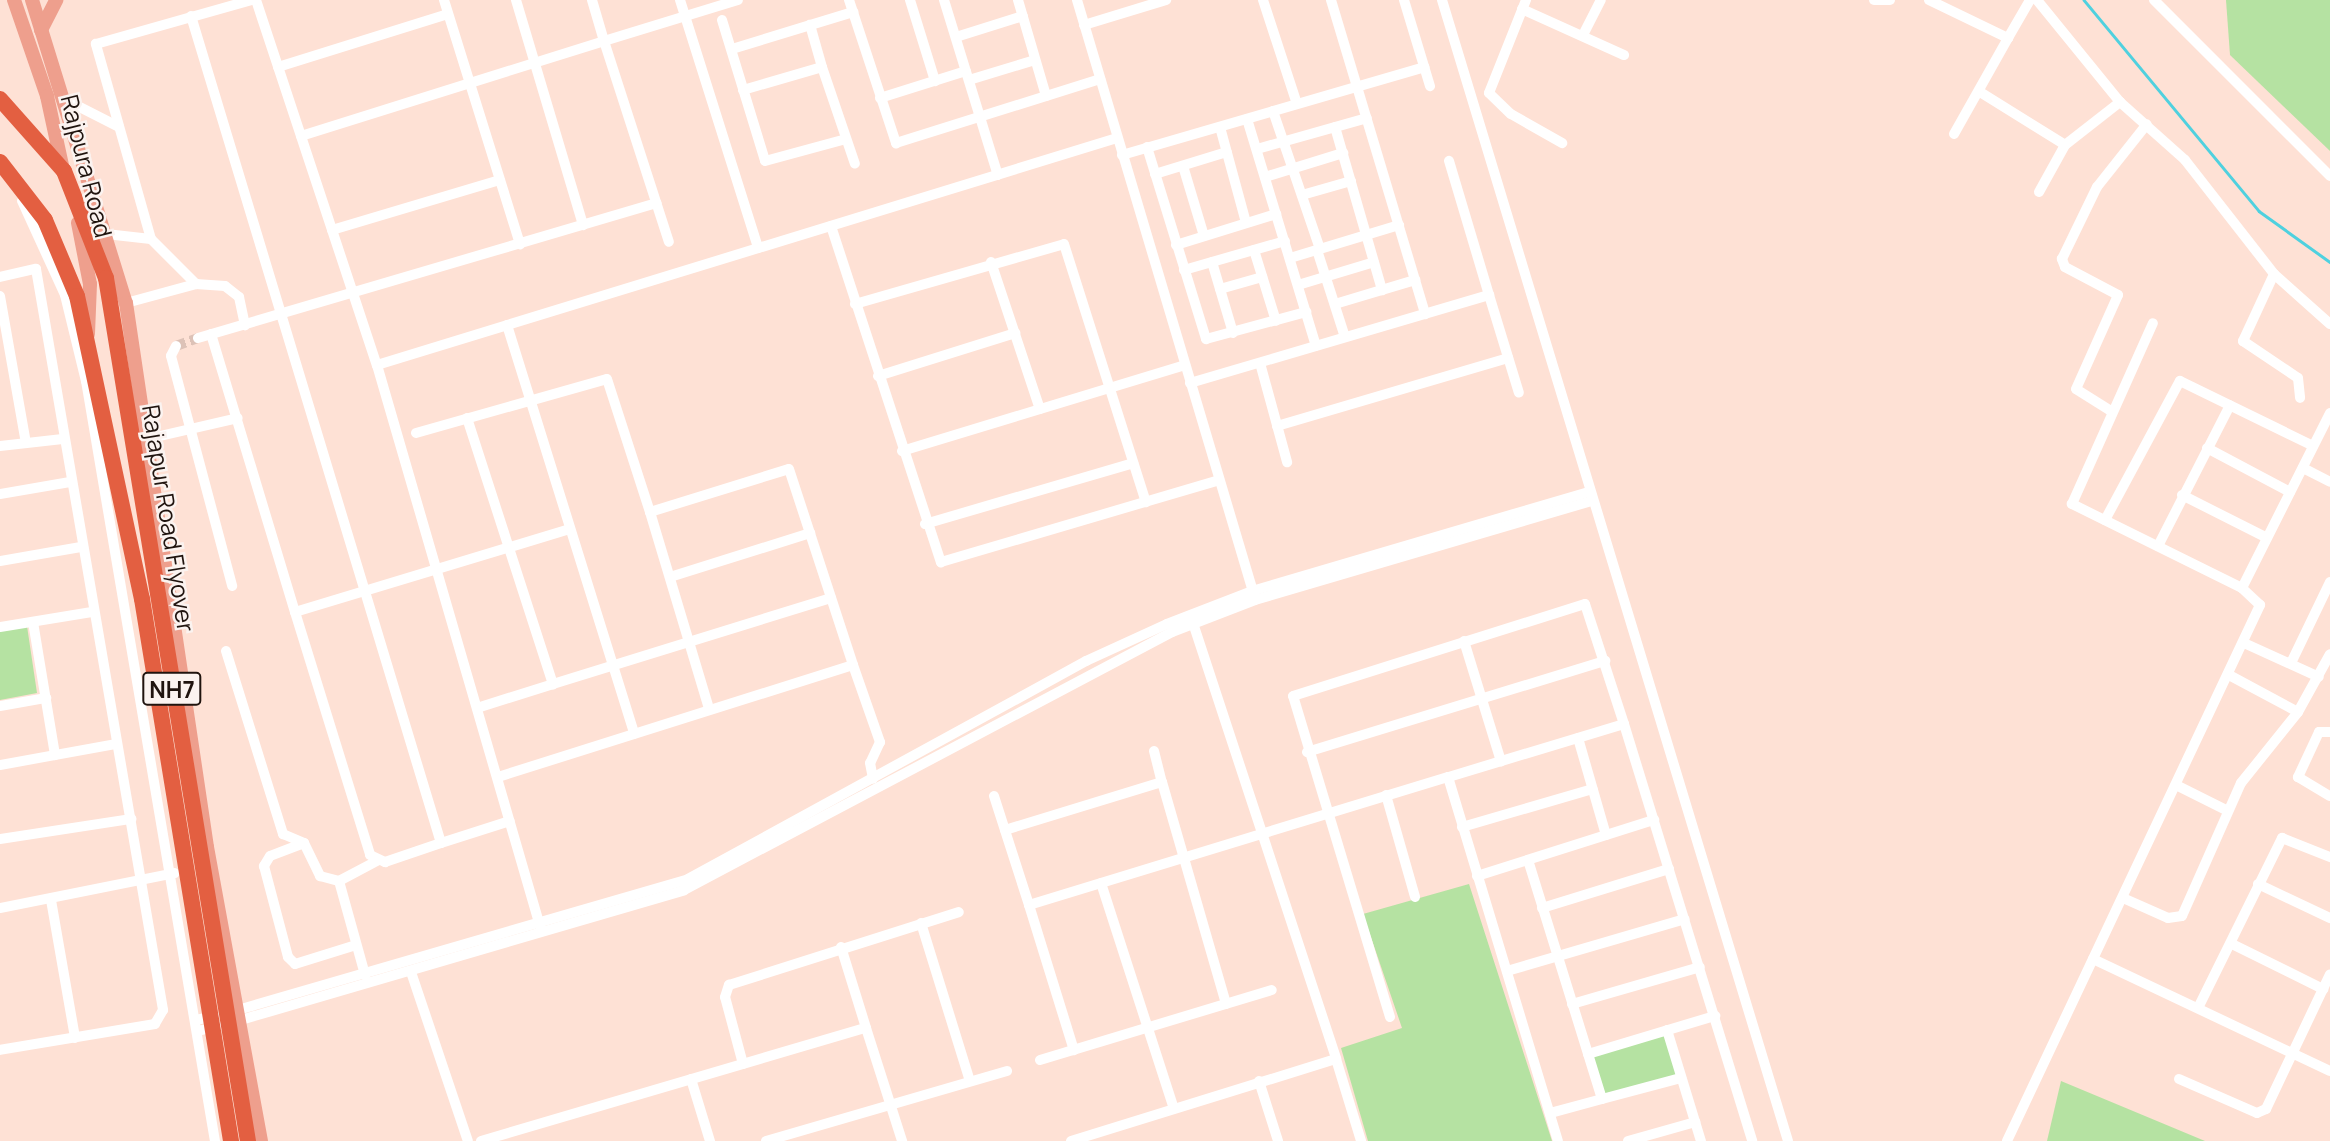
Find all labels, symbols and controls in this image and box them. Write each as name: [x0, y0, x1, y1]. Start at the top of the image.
street label: Rajpura Road: [55, 92, 119, 240]
street label: Rajapur Road Flyover: [137, 402, 201, 634]
road number: NH7: [142, 670, 202, 708]

